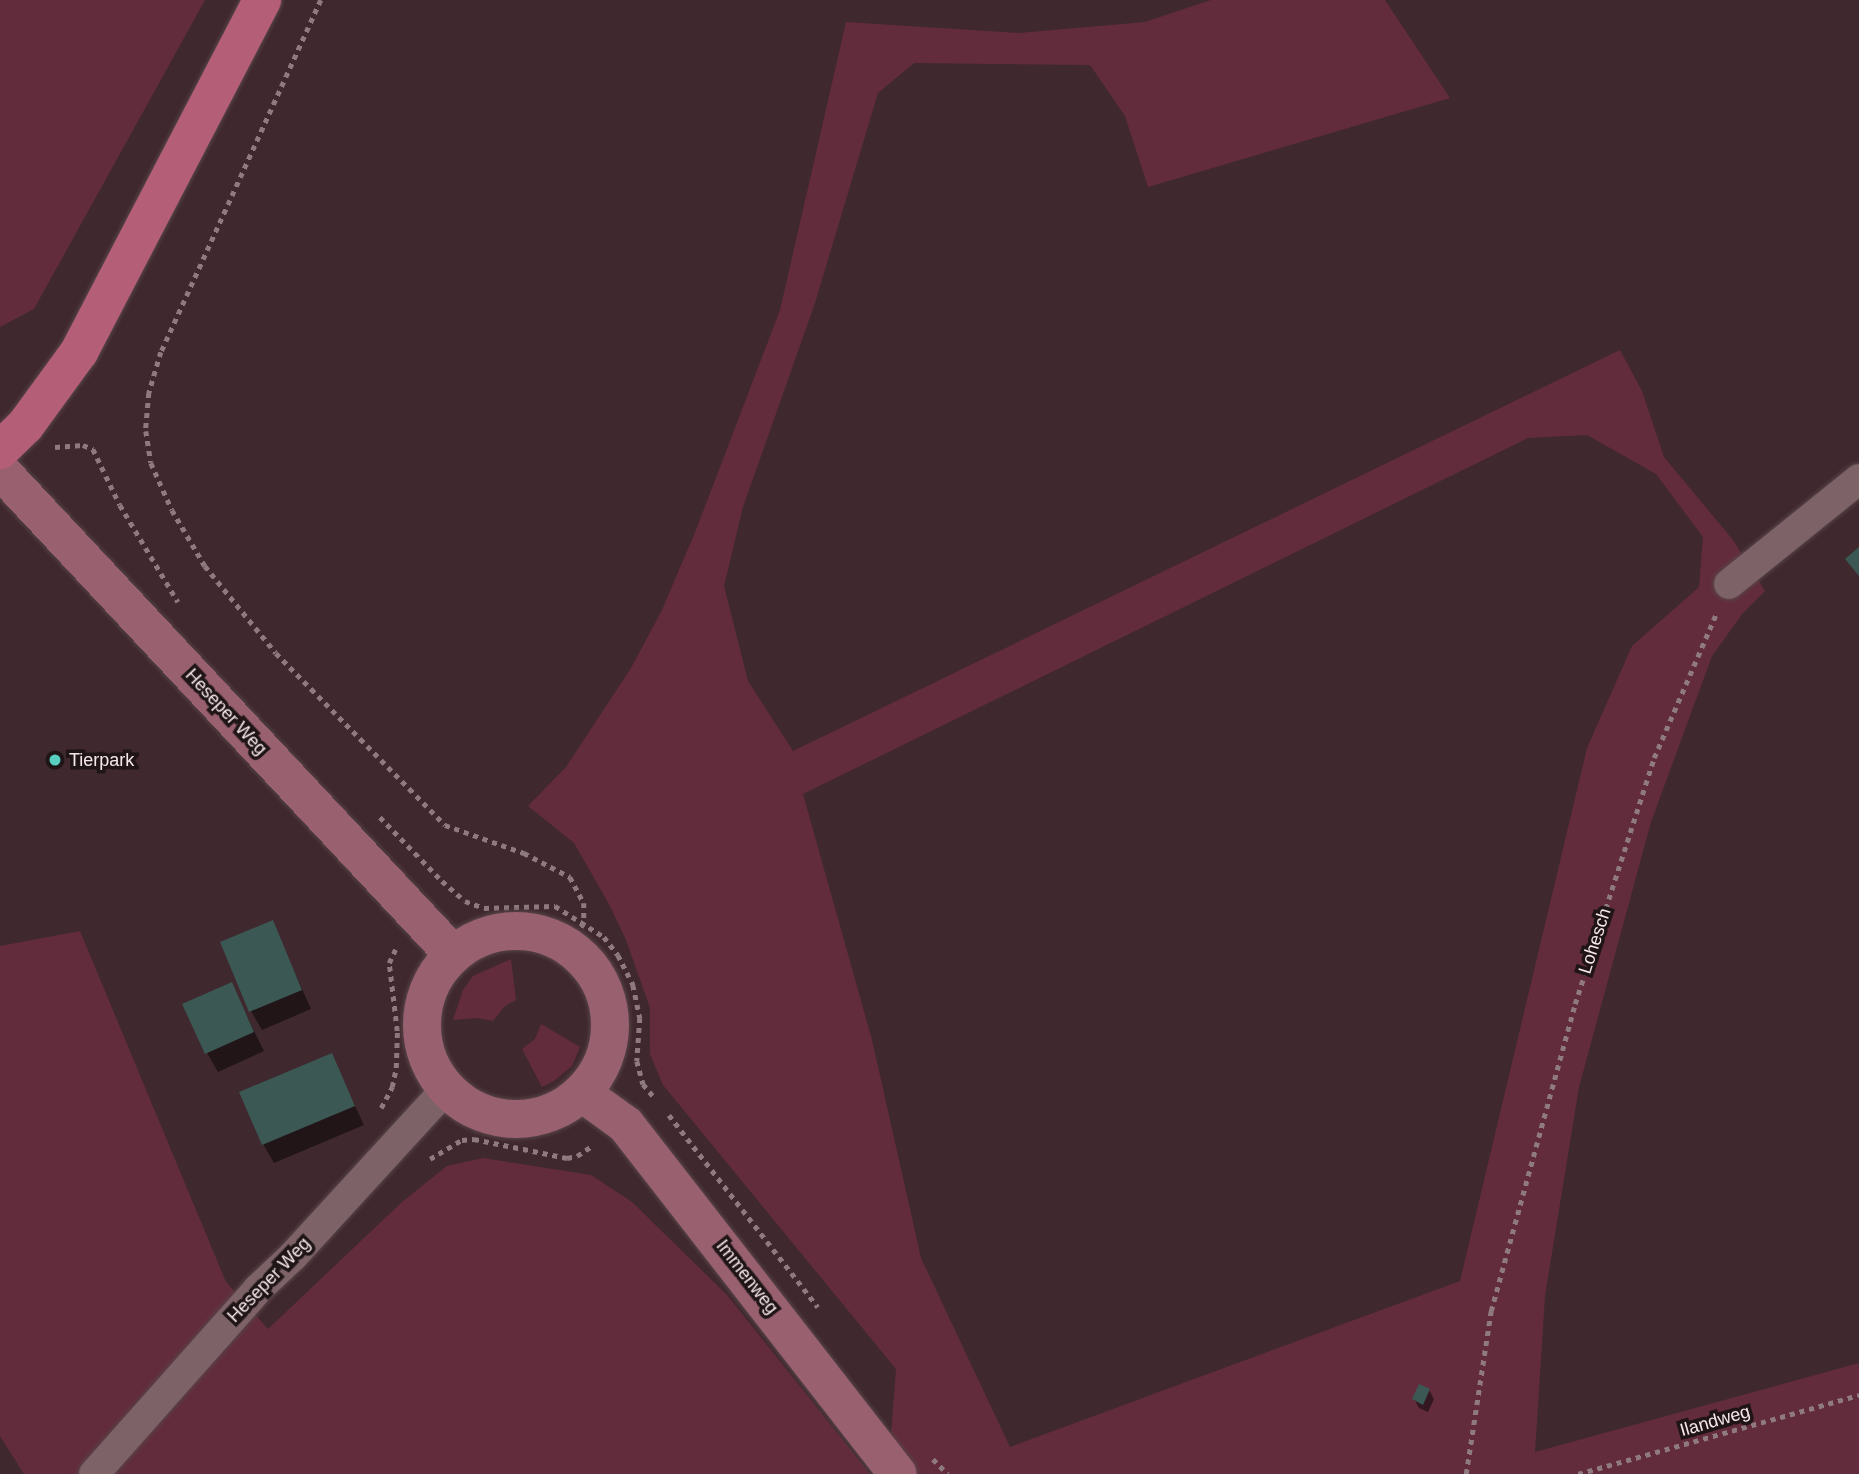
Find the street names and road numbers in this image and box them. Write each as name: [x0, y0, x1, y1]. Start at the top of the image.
street label: Heseper Weg: [181, 665, 271, 759]
street label: Lohesch: [1574, 905, 1616, 977]
street label: Heseper Weg: [223, 1233, 315, 1327]
street label: Immenweg: [711, 1236, 783, 1318]
street label: Ilandweg: [1677, 1401, 1753, 1441]

